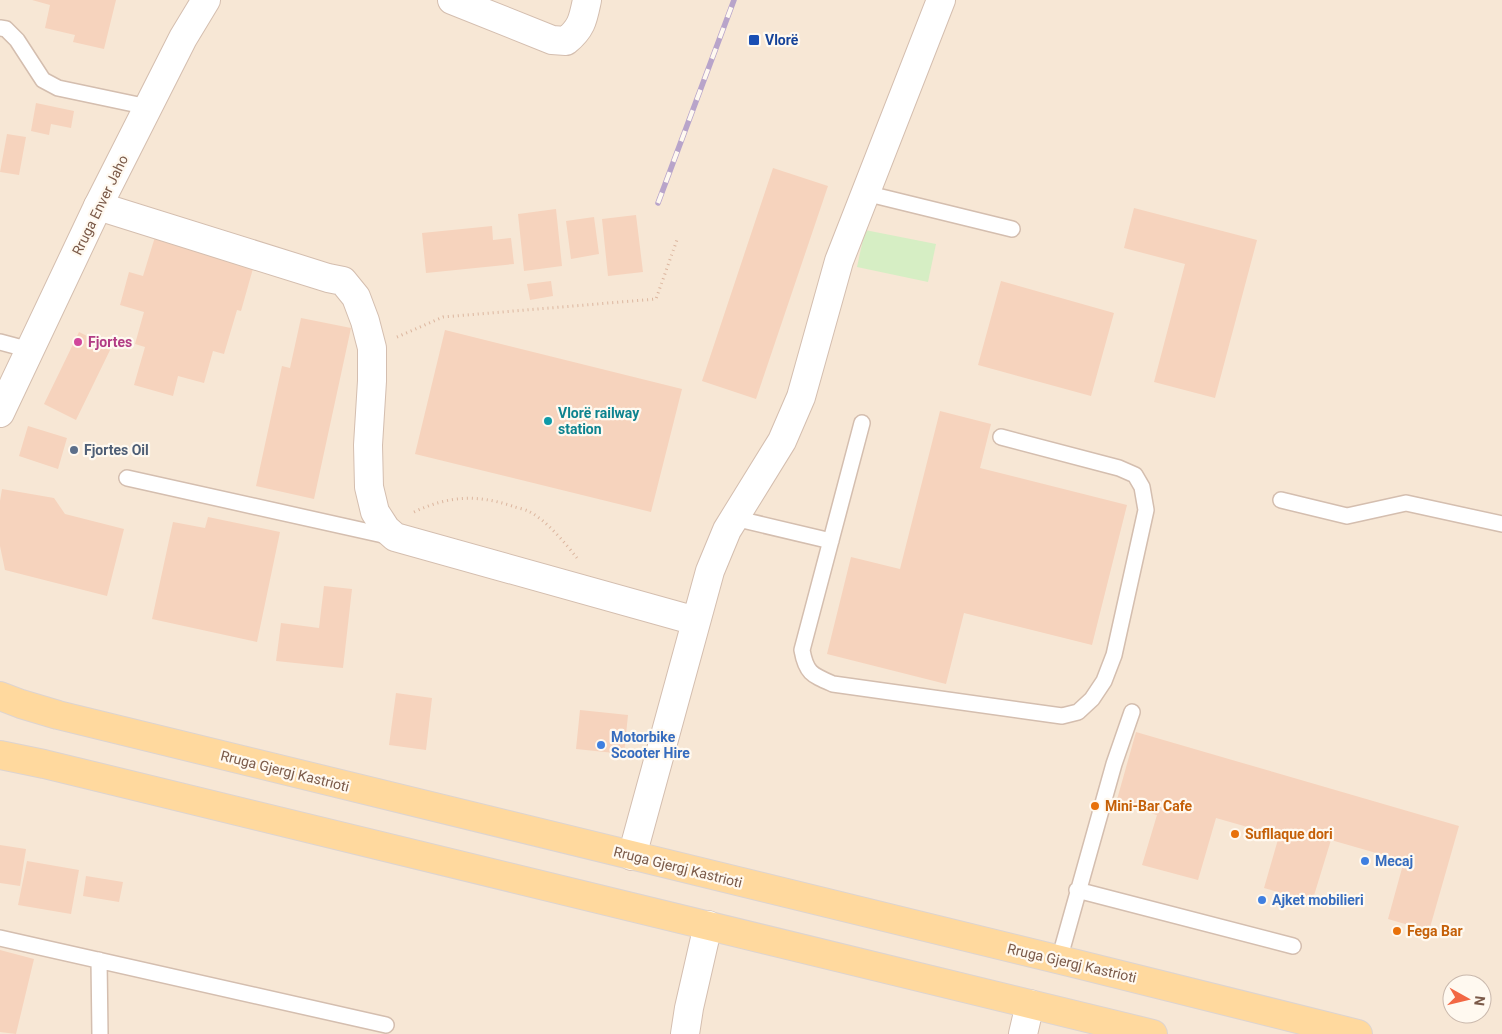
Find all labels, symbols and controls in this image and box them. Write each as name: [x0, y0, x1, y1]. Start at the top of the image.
place label: Vlorë: [765, 32, 799, 48]
marker: Vlorë: [747, 33, 761, 47]
street label: Rruga Enver Jaho: [69, 152, 131, 258]
place label: Fjortes: [88, 334, 132, 350]
marker: Fjortes: [72, 336, 84, 348]
place label: Vlorë railway station: [558, 405, 640, 437]
marker: Vlorë railway station: [542, 415, 554, 427]
place label: Fjortes Oil: [84, 442, 149, 458]
marker: Fjortes Oil: [68, 444, 80, 456]
place label: Motorbike Scooter Hire: [611, 729, 690, 761]
marker: Motorbike Scooter Hire: [595, 739, 607, 751]
street label: Rruga Gjergj Kastrioti: [219, 747, 351, 795]
place label: Mini-Bar Cafe: [1105, 798, 1193, 814]
marker: Mini-Bar Cafe: [1089, 800, 1101, 812]
place label: Sufllaque dori: [1245, 826, 1333, 842]
marker: Sufllaque dori: [1229, 828, 1241, 840]
street label: Rruga Gjergj Kastrioti: [612, 843, 744, 891]
place label: Mecaj: [1375, 853, 1413, 869]
marker: Mecaj: [1359, 855, 1371, 867]
place label: Ajket mobilieri: [1272, 892, 1364, 908]
marker: Ajket mobilieri: [1256, 894, 1268, 906]
place label: Fega Bar: [1407, 923, 1463, 939]
marker: Fega Bar: [1391, 925, 1403, 937]
street label: Rruga Gjergj Kastrioti: [1006, 940, 1138, 986]
north arrow: [1442, 974, 1492, 1024]
text: N: [1471, 995, 1488, 1007]

